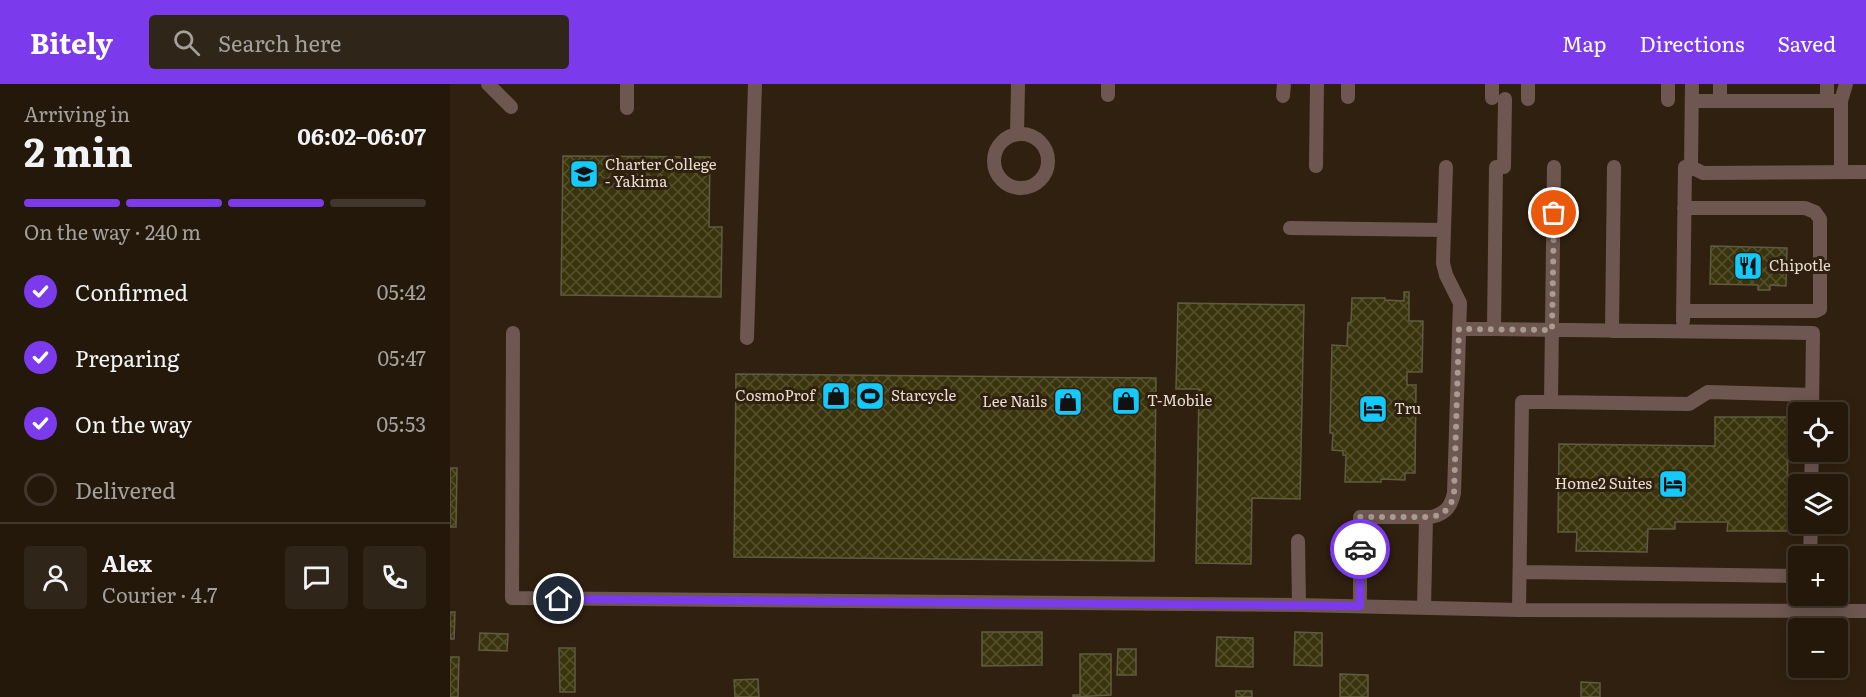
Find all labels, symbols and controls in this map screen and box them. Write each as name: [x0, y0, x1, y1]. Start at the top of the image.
search box: [149, 15, 569, 69]
text: Bitely: [30, 21, 113, 63]
icon: search: [170, 26, 203, 59]
text: Search here: [218, 26, 341, 59]
text: Map: [1562, 27, 1607, 58]
text: Directions: [1640, 27, 1745, 58]
text: Saved: [1778, 27, 1836, 58]
text: Arriving in: [24, 98, 130, 128]
text: 06:02–06:07: [297, 119, 426, 152]
text: 2 min: [24, 121, 133, 179]
place label: Charter College - Yakima: [605, 152, 717, 192]
school or university icon: Charter College - Yakima: [568, 158, 600, 190]
pin: [1528, 187, 1579, 238]
icon: bag: [1537, 196, 1570, 229]
text: On the way · 240 m: [24, 216, 201, 246]
restaurant icon: Chipotle: [1732, 250, 1764, 282]
place label: Chipotle: [1769, 253, 1831, 276]
icon: check: [24, 275, 57, 308]
text: Confirmed: [75, 275, 188, 308]
text: 05:42: [377, 276, 426, 306]
icon: check: [24, 341, 57, 374]
text: Preparing: [75, 341, 179, 374]
text: 05:47: [378, 342, 426, 372]
shop icon: CosmoProf: [820, 380, 852, 412]
sports icon: Starcycle: [854, 380, 886, 412]
place label: CosmoProf: [735, 383, 816, 406]
place label: Starcycle: [891, 383, 957, 406]
shop icon: T-Mobile: [1110, 385, 1142, 417]
shop icon: Lee Nails: [1052, 386, 1084, 418]
place label: T-Mobile: [1147, 388, 1212, 411]
place label: Lee Nails: [982, 389, 1047, 412]
hotel icon: Tru: [1357, 393, 1389, 425]
place label: Tru: [1394, 396, 1422, 419]
map controls: [1788, 402, 1848, 678]
button: locate: [1788, 402, 1848, 462]
icon: check: [24, 407, 57, 440]
text: On the way: [75, 407, 192, 440]
text: 05:53: [377, 408, 426, 438]
hotel icon: Home2 Suites: [1657, 468, 1689, 500]
place label: Home2 Suites: [1555, 471, 1652, 494]
text: Delivered: [75, 473, 176, 506]
button: layers: [1788, 474, 1848, 534]
courier: [1330, 519, 1390, 579]
icon: car: [1344, 533, 1377, 566]
button: person: [24, 546, 87, 609]
text: Alex: [102, 546, 152, 579]
button: chat: [285, 546, 348, 609]
button: phone: [363, 546, 426, 609]
button: +: [1788, 546, 1848, 606]
pin: [533, 573, 584, 624]
text: Courier · 4.7: [102, 579, 217, 609]
icon: home: [542, 582, 575, 615]
button: −: [1788, 618, 1848, 678]

